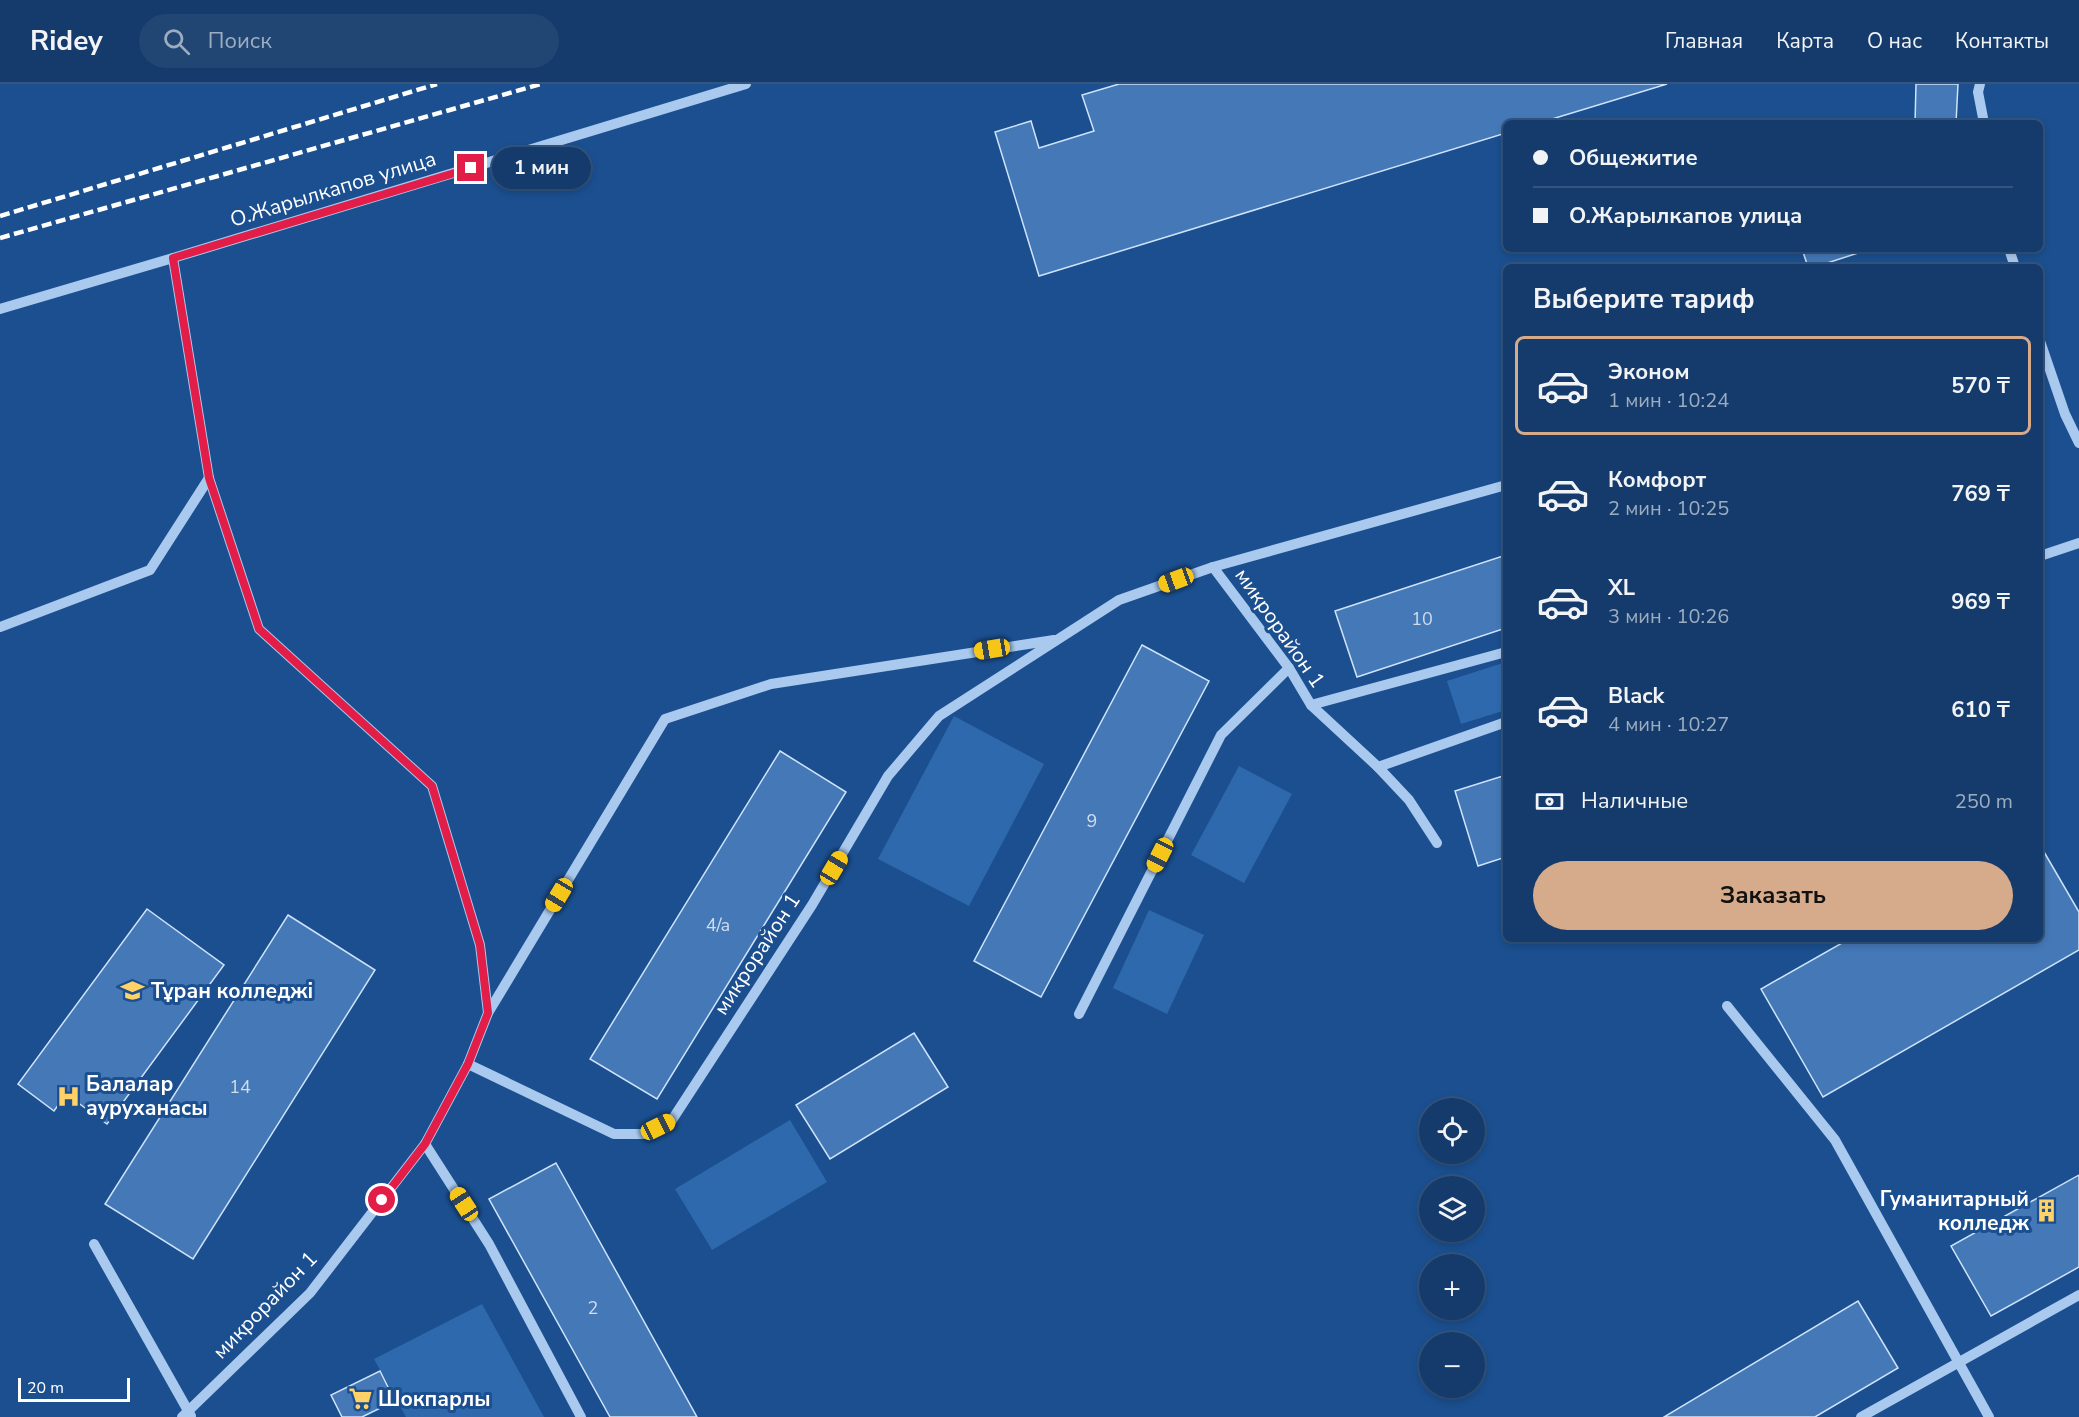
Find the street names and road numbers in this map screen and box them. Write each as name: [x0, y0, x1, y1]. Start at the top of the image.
street label: О.Жарылкапов улица: [227, 144, 439, 234]
street label: микрорайон 1: [1228, 563, 1332, 693]
street label: микрорайон 1: [707, 888, 807, 1020]
street label: микрорайон 1: [206, 1245, 324, 1365]

